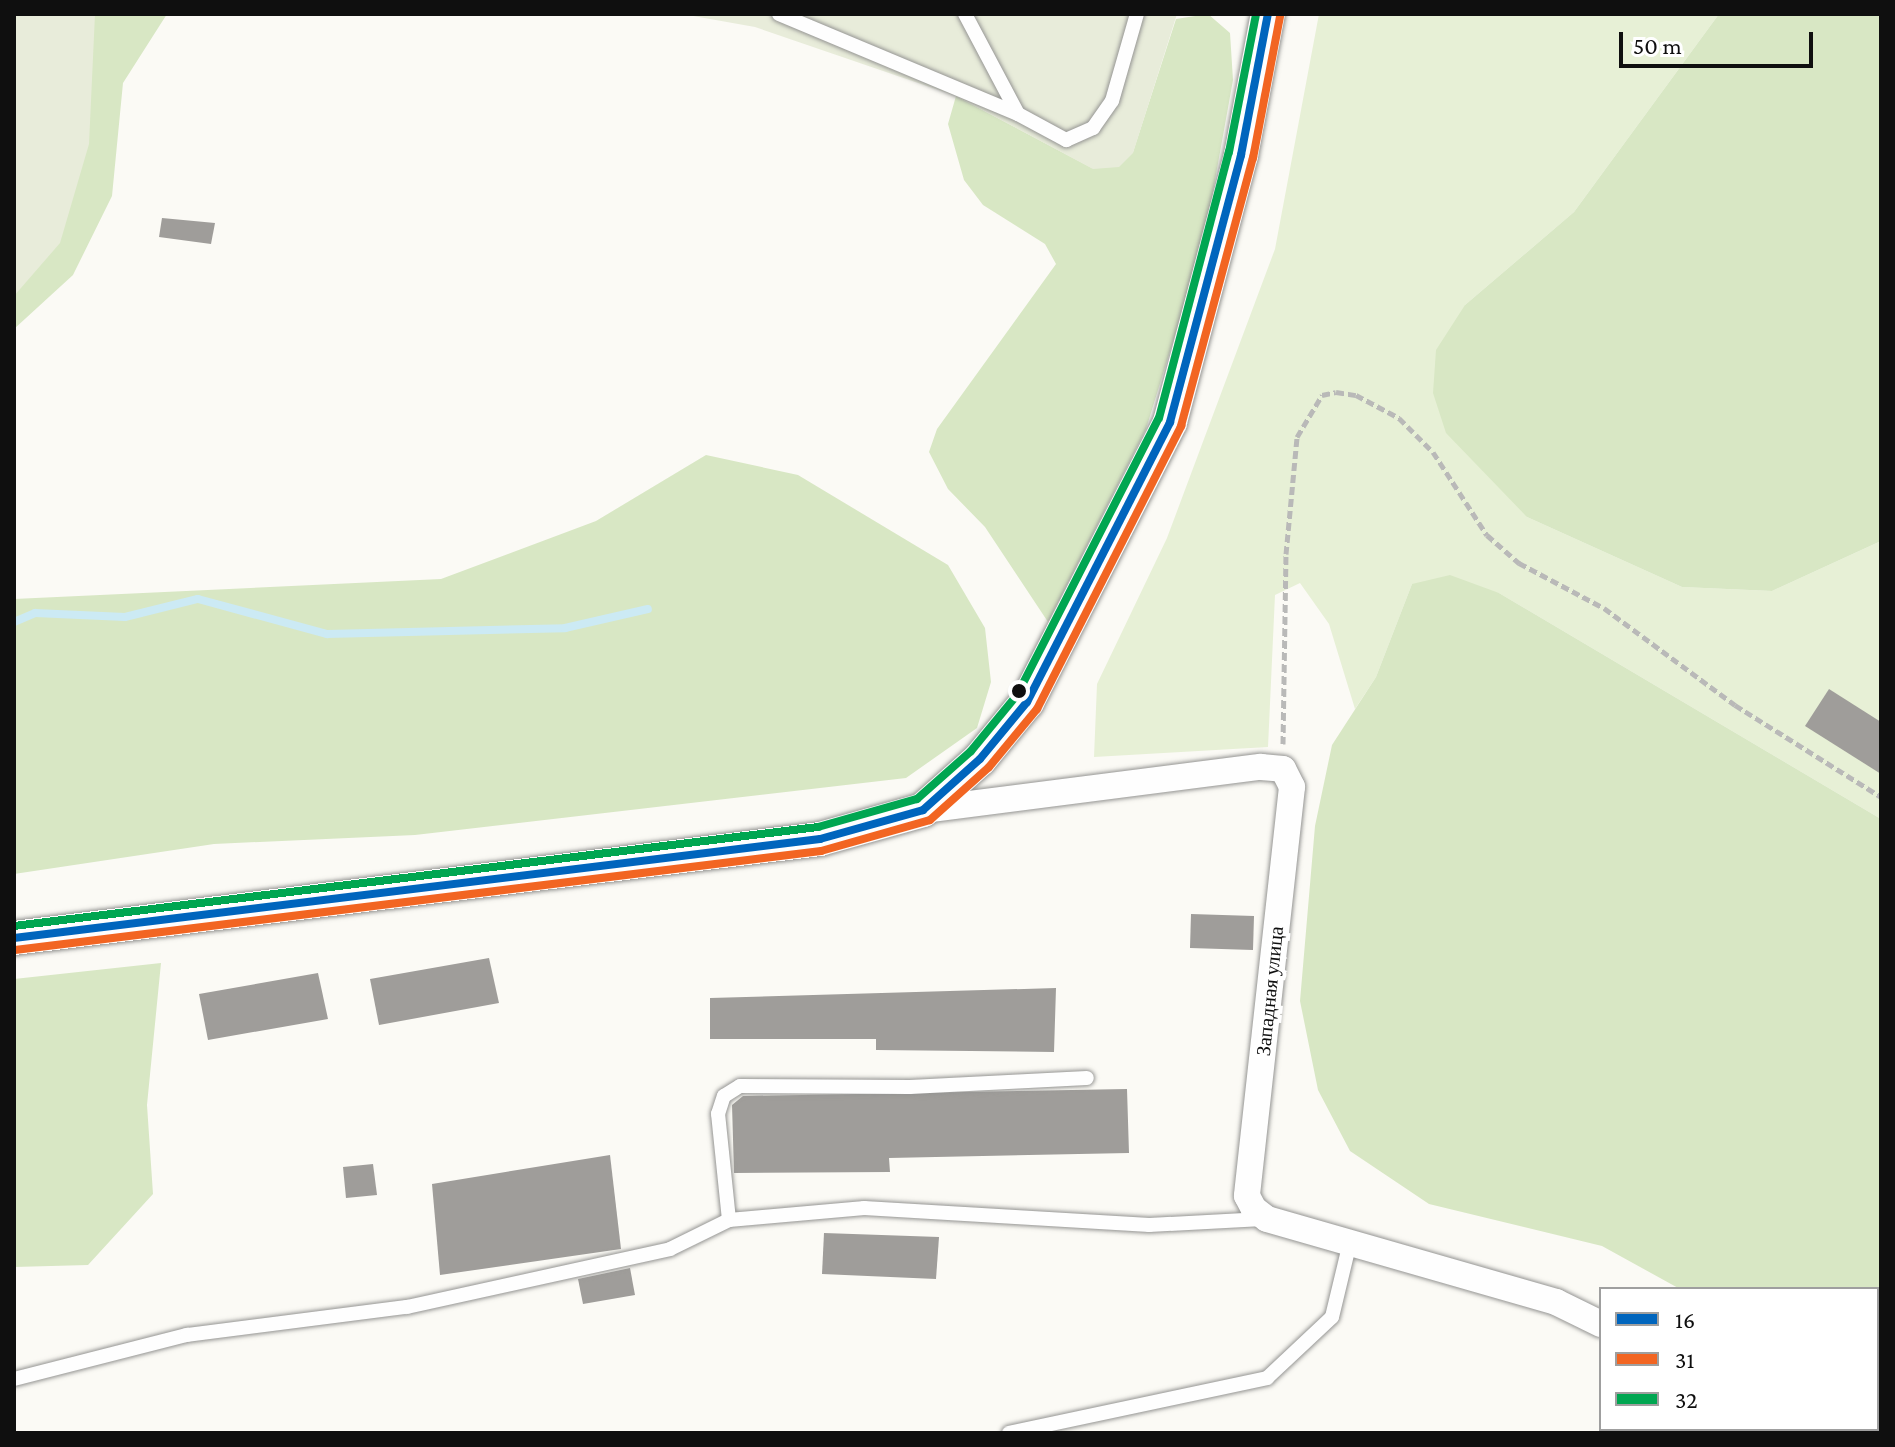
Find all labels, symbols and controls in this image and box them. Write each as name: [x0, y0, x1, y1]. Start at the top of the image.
scale bar: [1623, 16, 1817, 66]
text: 50 m: [1633, 32, 1682, 59]
unlabelled marker: [1011, 683, 1027, 699]
street label: Западная улица: [1251, 925, 1289, 1057]
legend: [1599, 1287, 1879, 1431]
text: 16: [1675, 1306, 1695, 1333]
text: 31: [1675, 1346, 1694, 1373]
text: 32: [1675, 1386, 1698, 1413]

